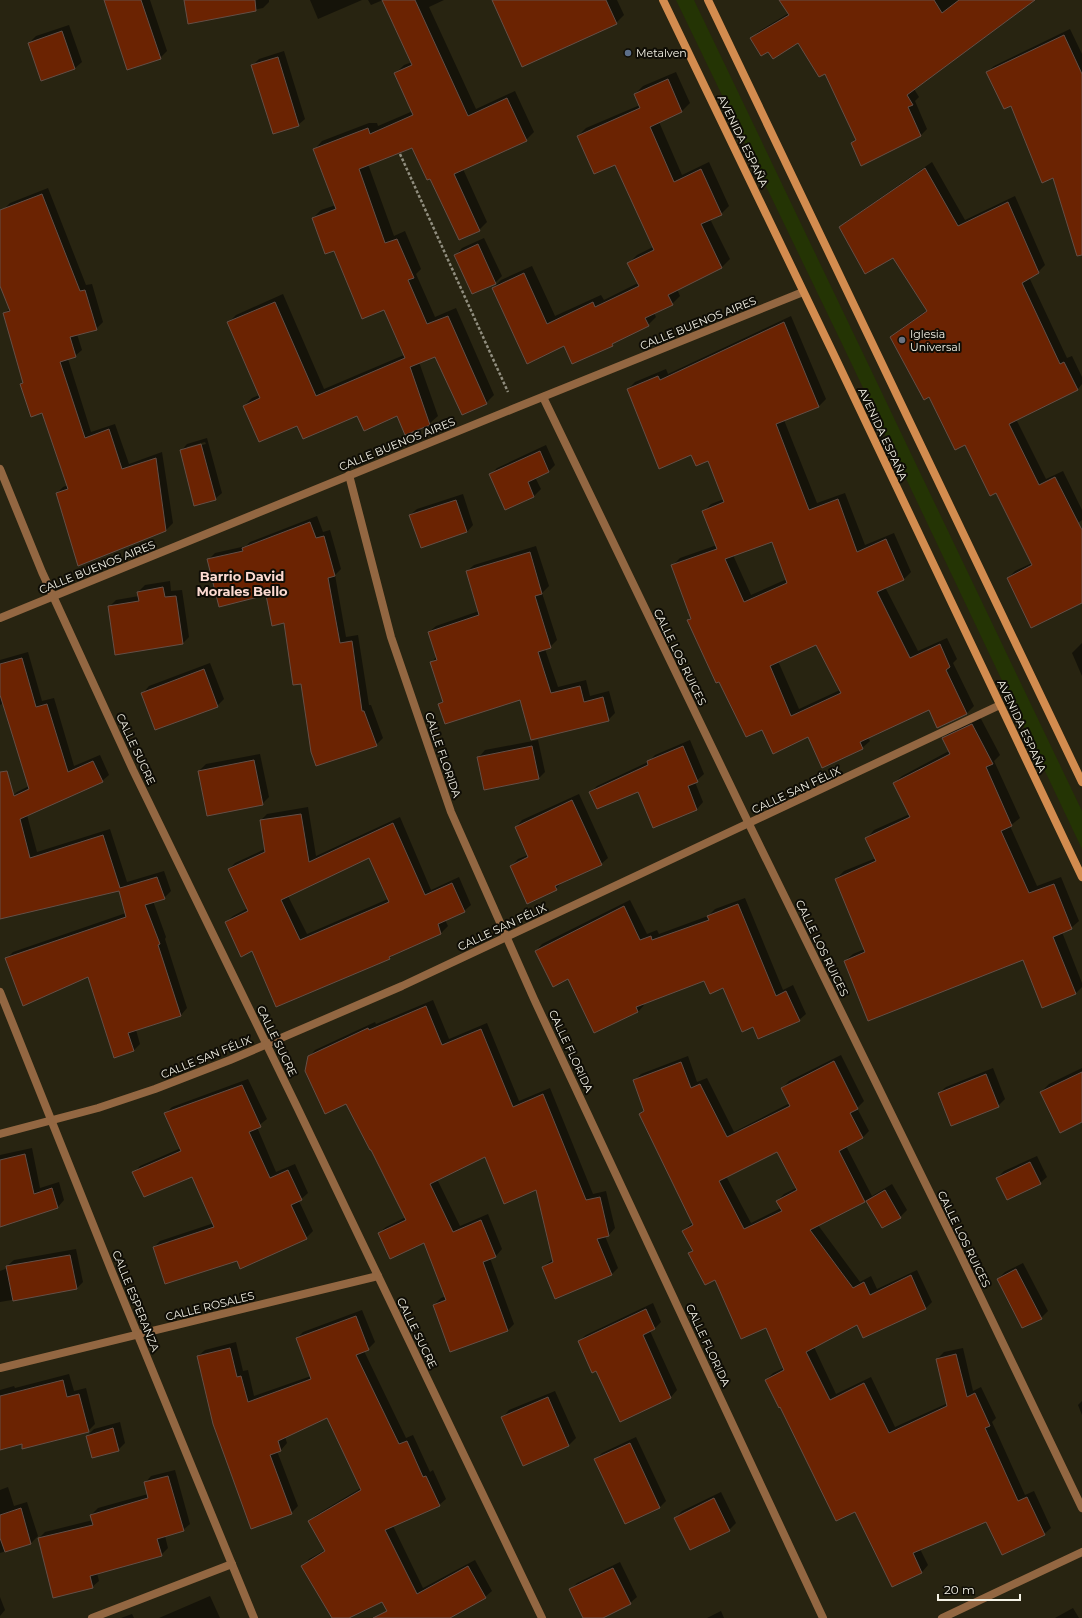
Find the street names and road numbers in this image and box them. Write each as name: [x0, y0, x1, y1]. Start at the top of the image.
street label: AVENIDA ESPAÑA: [715, 93, 771, 189]
street label: CALLE BUENOS AIRES: [638, 293, 758, 353]
street label: AVENIDA ESPAÑA: [855, 385, 911, 483]
street label: CALLE BUENOS AIRES: [337, 414, 457, 474]
street label: CALLE BUENOS AIRES: [37, 537, 157, 597]
street label: CALLE LOS RUICES: [651, 606, 710, 708]
street label: AVENIDA ESPAÑA: [994, 677, 1050, 775]
street label: CALLE FLORIDA: [422, 710, 464, 800]
street label: CALLE SUCRE: [113, 711, 159, 787]
street label: CALLE SAN FÉLIX: [749, 763, 843, 817]
street label: CALLE LOS RUICES: [793, 897, 852, 999]
street label: CALLE SAN FÉLIX: [455, 900, 549, 954]
street label: CALLE SUCRE: [254, 1003, 300, 1079]
street label: CALLE FLORIDA: [546, 1008, 596, 1095]
street label: CALLE SAN FÉLIX: [159, 1032, 254, 1082]
street label: CALLE LOS RUICES: [935, 1188, 994, 1290]
street label: CALLE ESPERANZA: [109, 1248, 163, 1354]
street label: CALLE ROSALES: [164, 1288, 256, 1324]
street label: CALLE SUCRE: [394, 1295, 440, 1371]
street label: CALLE FLORIDA: [683, 1302, 733, 1389]

